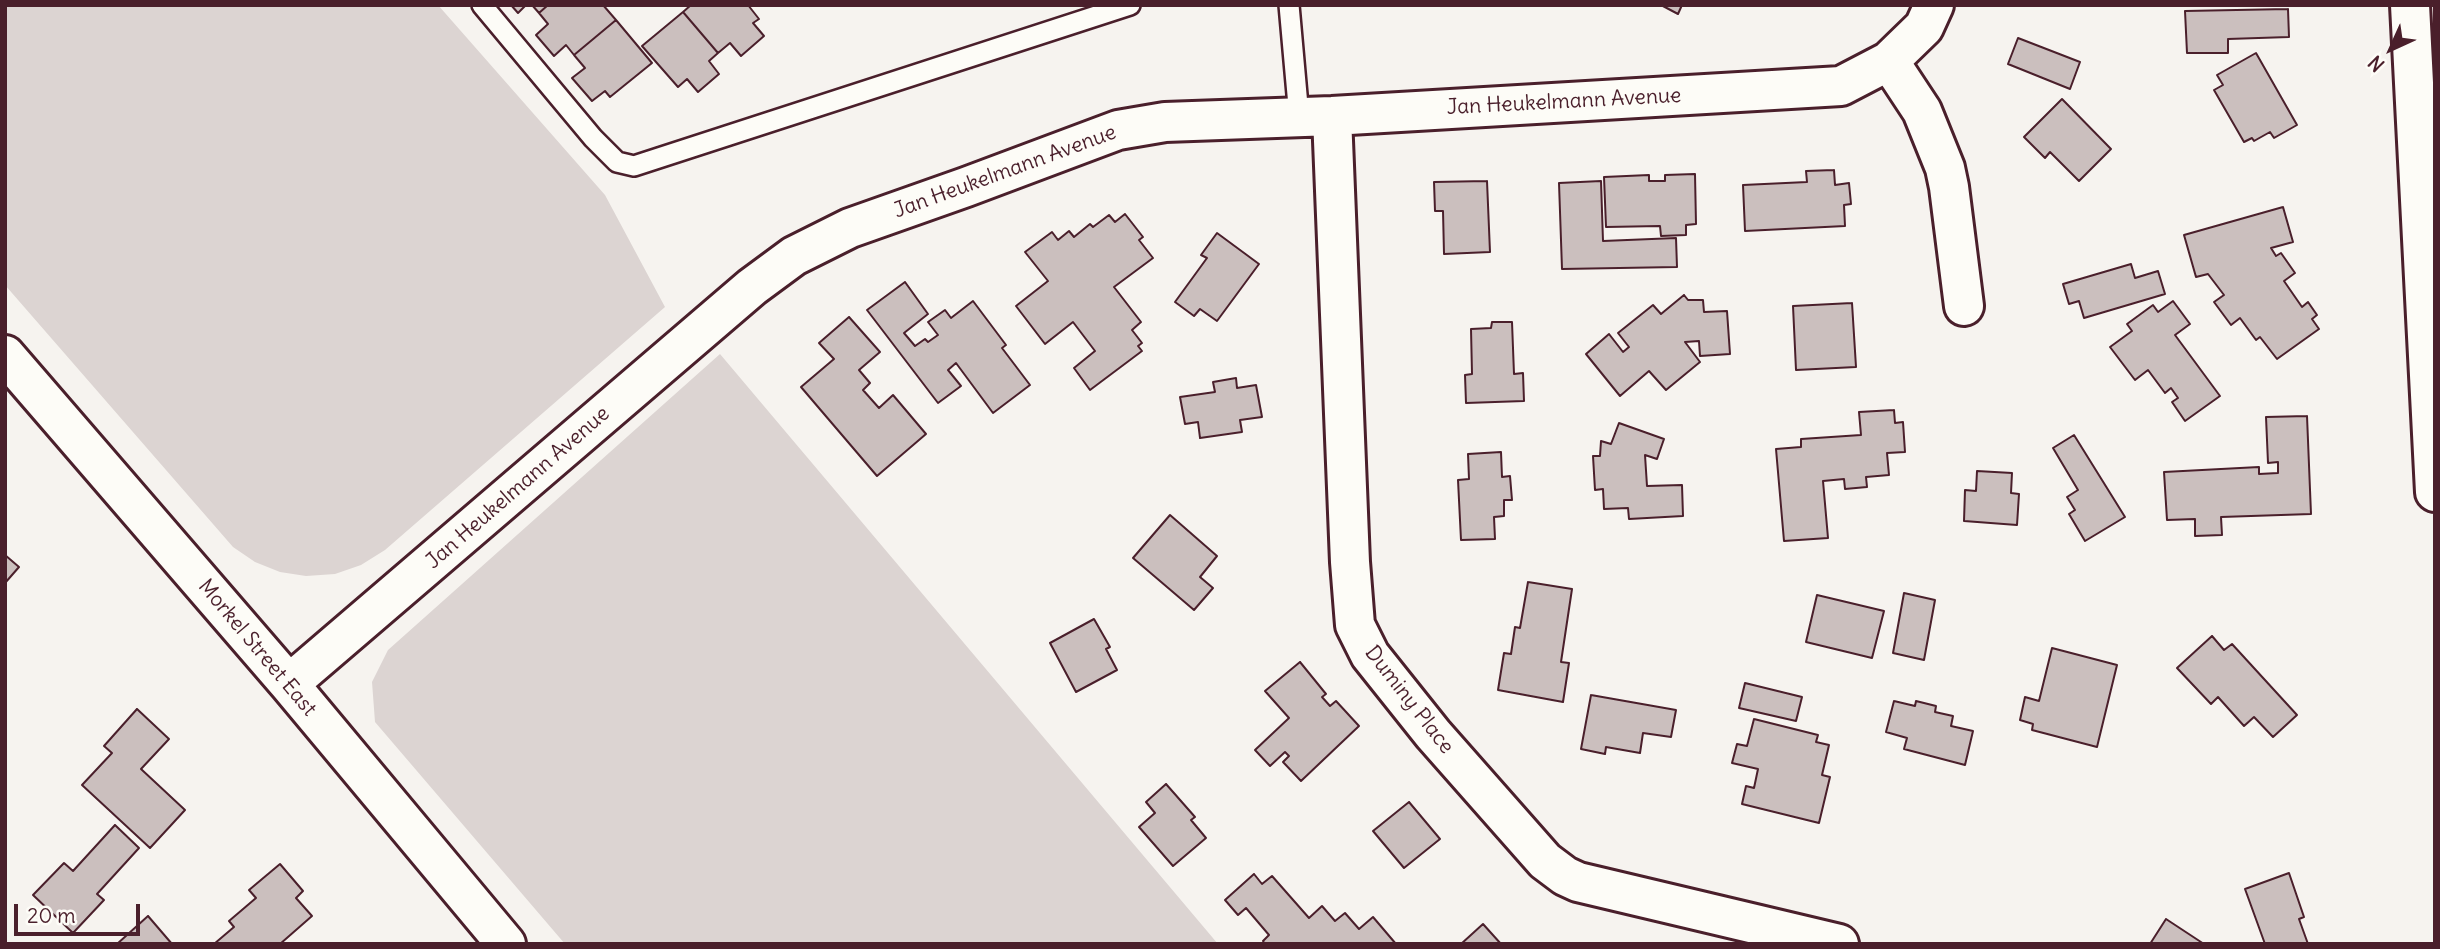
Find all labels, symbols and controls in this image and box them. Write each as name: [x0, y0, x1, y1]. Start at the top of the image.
north arrow: [2356, 14, 2426, 84]
text: N: [2363, 51, 2389, 77]
street label: Jan Heukelmann Avenue: [1446, 83, 1682, 121]
street label: Jan Heukelmann Avenue: [890, 120, 1120, 224]
street label: Jan Heukelmann Avenue: [421, 401, 615, 575]
street label: Morkel Street East: [193, 575, 321, 721]
street label: Duminy Place: [1359, 641, 1459, 759]
scale bar: [18, 890, 144, 934]
text: 20 m: [27, 902, 76, 929]

